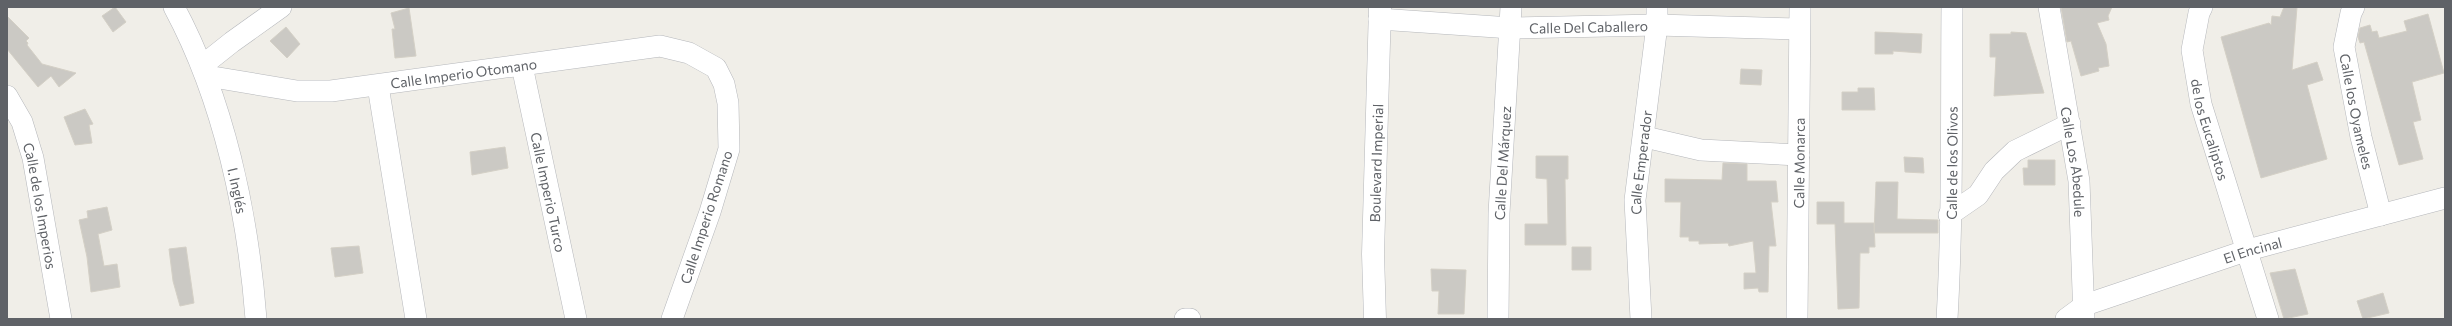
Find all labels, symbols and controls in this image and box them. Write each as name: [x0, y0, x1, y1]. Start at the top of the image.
street label: Calle Del Caballero: [1529, 17, 1648, 36]
street label: Calle los Oyameles: [2337, 52, 2377, 171]
street label: Calle Imperio Otomano: [389, 54, 538, 91]
street label: de los Eucaliptos: [2188, 77, 2233, 182]
street label: Boulevard Imperial: [1365, 104, 1386, 223]
street label: Calle Del Márquez: [1490, 105, 1514, 220]
street label: Calle Los Abedule: [2058, 105, 2089, 218]
street label: Calle de los Olivos: [1942, 106, 1960, 220]
street label: Calle Emperador: [1626, 109, 1655, 215]
street label: Calle Monarca: [1790, 117, 1807, 209]
street label: Calle Imperio Turco: [528, 130, 570, 254]
street label: Calle de los Imperios: [20, 140, 61, 271]
street label: Calle Imperio Romano: [676, 148, 736, 286]
street label: I. Inglés: [225, 166, 251, 215]
street label: El Encinal: [2221, 233, 2284, 266]

